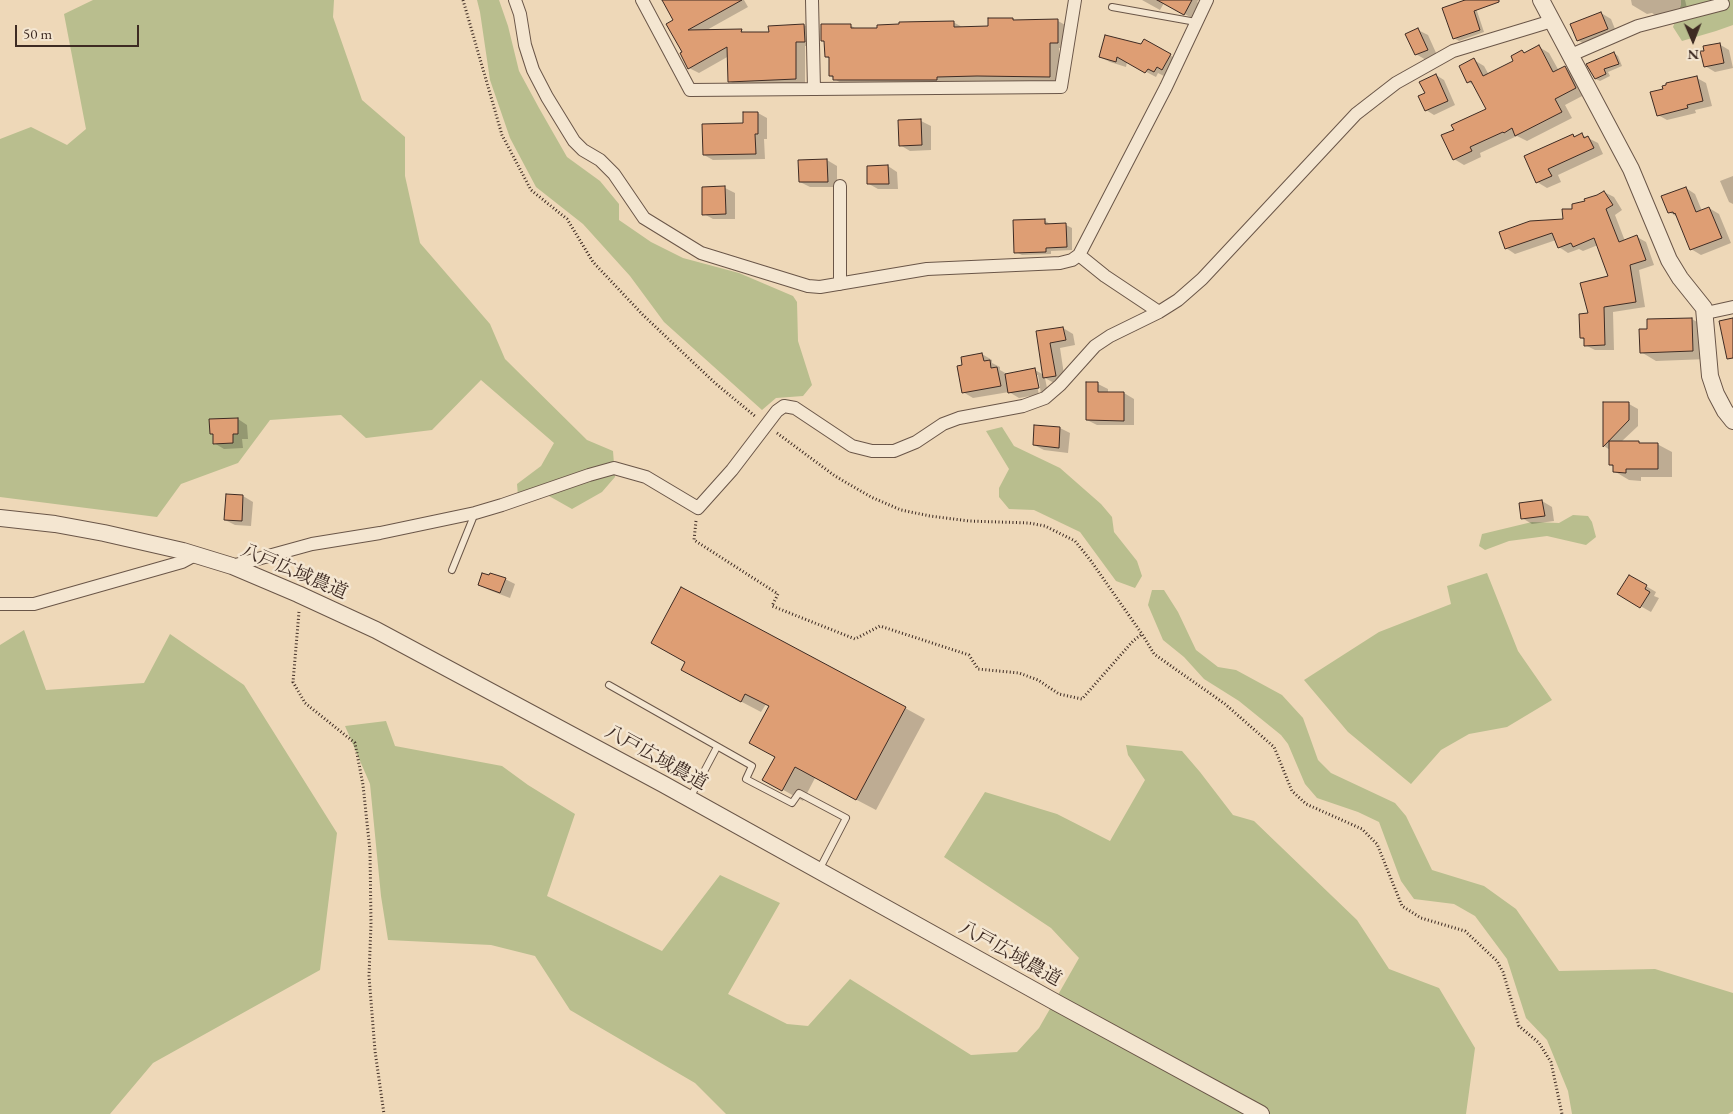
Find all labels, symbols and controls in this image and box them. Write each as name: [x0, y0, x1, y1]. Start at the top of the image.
scale bar: [18, 15, 141, 47]
north arrow: [1668, 15, 1718, 65]
text: 50 m: [23, 24, 52, 43]
text: N: [1687, 46, 1699, 64]
street label: 八戸広域農道: [237, 539, 351, 605]
street label: 八戸広域農道: [601, 720, 711, 796]
street label: 八戸広域農道: [955, 916, 1065, 992]

